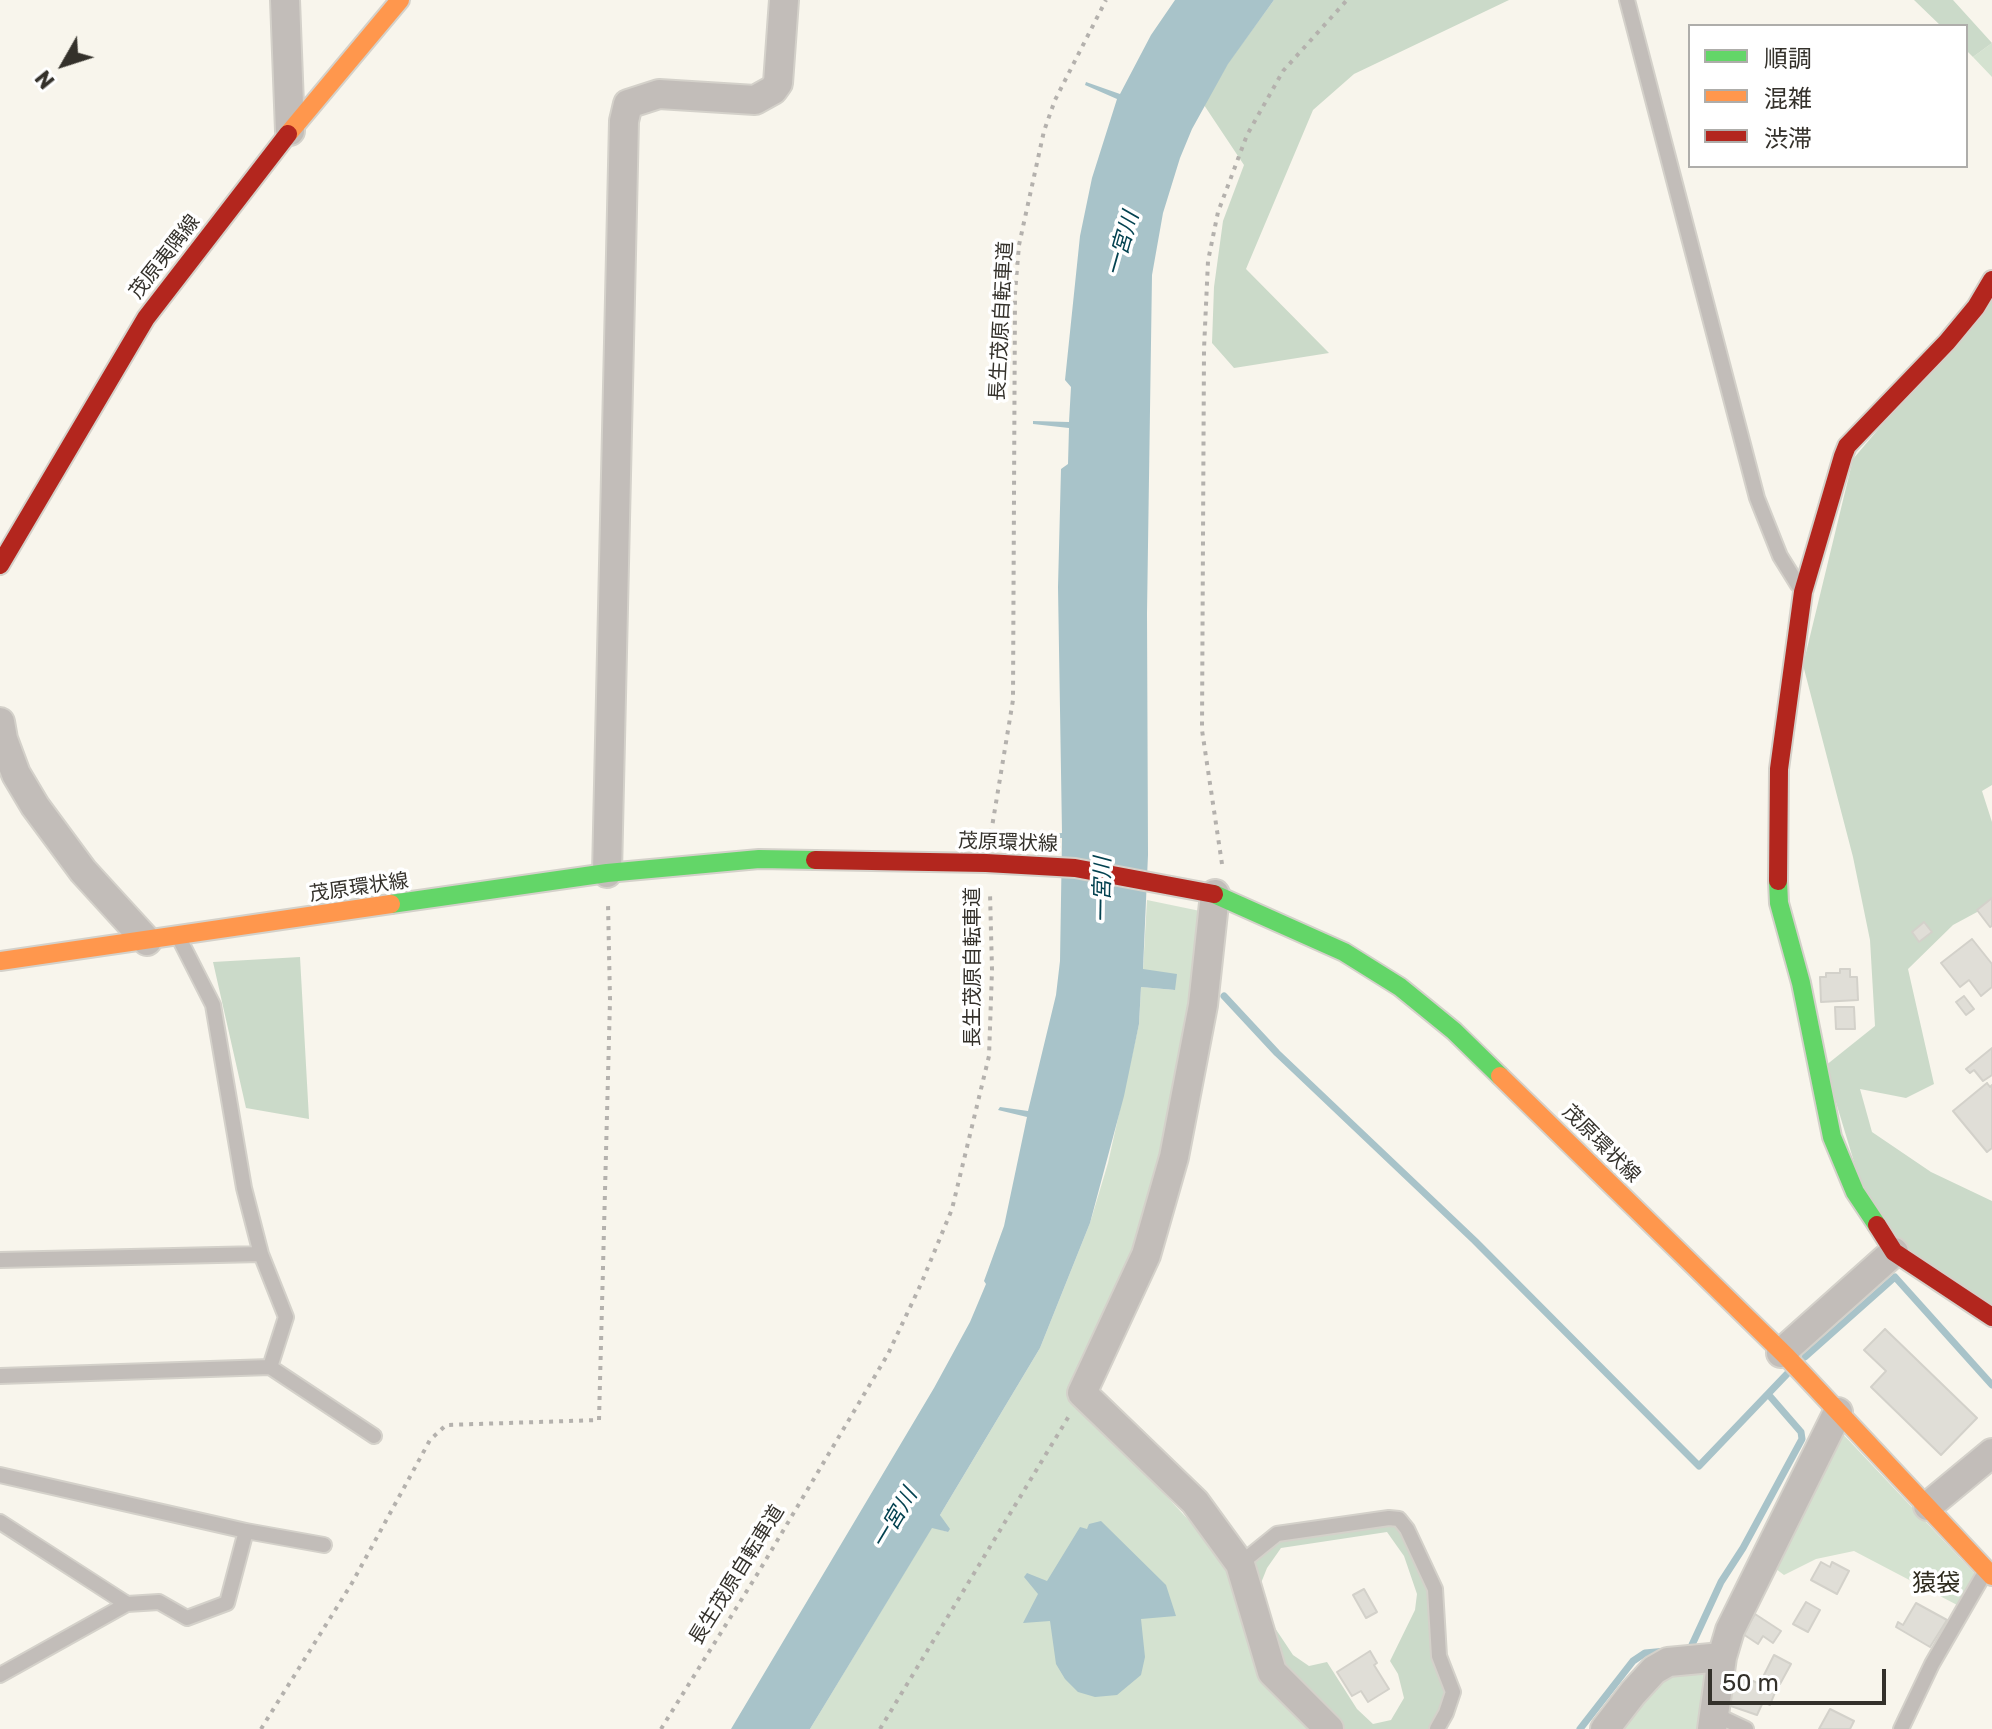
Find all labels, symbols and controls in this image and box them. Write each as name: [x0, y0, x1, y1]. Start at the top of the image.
north arrow: [24, 24, 104, 104]
legend: [1688, 24, 1968, 168]
text: 順調: [1764, 45, 1812, 73]
text: N: [29, 65, 60, 94]
text: 混雑: [1764, 85, 1812, 113]
text: 渋滞: [1764, 125, 1812, 153]
water label: 一宮川: [1101, 209, 1145, 279]
street label: 茂原夷隅線: [125, 210, 205, 304]
street label: 長生茂原自転車道: [986, 240, 1018, 402]
street label: 茂原環状線: [958, 829, 1058, 857]
water label: 一宮川: [1089, 857, 1117, 923]
street label: 茂原環状線: [308, 869, 410, 907]
street label: 長生茂原自転車道: [961, 887, 985, 1047]
street label: 茂原環状線: [1557, 1100, 1645, 1188]
water label: 一宮川: [867, 1484, 923, 1554]
street label: 長生茂原自転車道: [684, 1501, 790, 1649]
district label: 猿袋: [1912, 1570, 1960, 1598]
scale bar: [1712, 1653, 1890, 1703]
text: 50 m: [1722, 1669, 1779, 1697]

